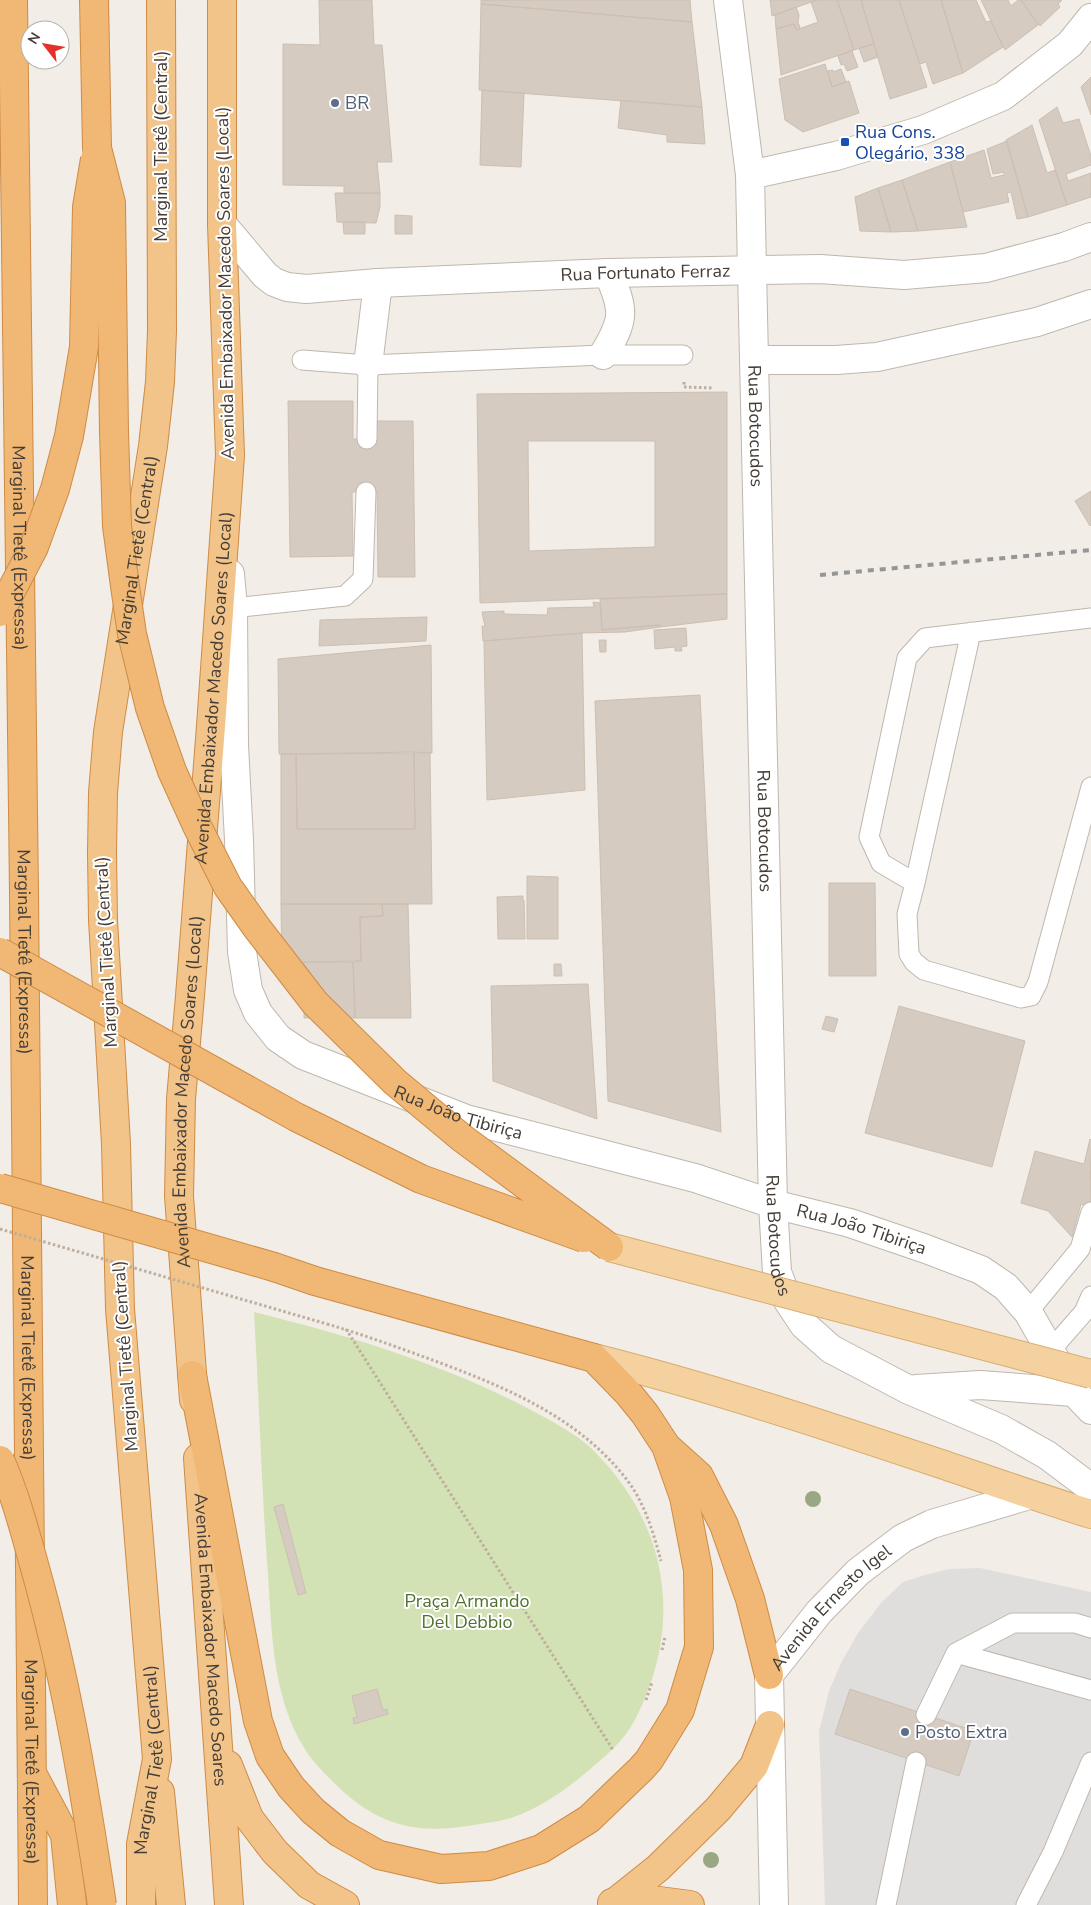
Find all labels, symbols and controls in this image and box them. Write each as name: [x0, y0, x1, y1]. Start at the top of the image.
north arrow: [20, 20, 70, 70]
text: N: [23, 29, 45, 48]
street label: Marginal Tietê (Central): [149, 50, 173, 242]
place label: BR: [345, 91, 369, 115]
marker: BR: [329, 97, 341, 109]
street label: Avenida Embaixador Macedo Soares (Local): [210, 106, 240, 460]
place label: Rua Cons. Olegário, 338: [855, 120, 965, 165]
marker: Rua Cons. Olegário, 338: [839, 136, 851, 148]
street label: Rua Fortunato Ferraz: [560, 259, 730, 287]
street label: Rua Botocudos: [742, 365, 769, 487]
street label: Marginal Tietê (Expressa): [6, 445, 33, 651]
street label: Marginal Tietê (Central): [110, 453, 163, 646]
street label: Avenida Embaixador Macedo Soares (Local): [188, 511, 238, 865]
street label: Rua Botocudos: [751, 769, 778, 892]
street label: Marginal Tietê (Expressa): [11, 849, 37, 1055]
street label: Marginal Tietê (Central): [89, 856, 123, 1048]
street label: Avenida Embaixador Macedo Soares (Local): [167, 914, 208, 1269]
street label: Rua João Tibiriça: [390, 1080, 525, 1145]
street label: Rua Botocudos: [760, 1174, 797, 1299]
street label: Rua João Tibiriça: [794, 1198, 930, 1260]
street label: Marginal Tietê (Expressa): [15, 1255, 41, 1461]
street label: Marginal Tietê (Central): [106, 1260, 144, 1452]
street label: Avenida Embaixador Macedo Soares: [188, 1492, 233, 1787]
street label: Avenida Ernesto Igel: [765, 1538, 897, 1676]
park label: Praça Armando Del Debbio: [405, 1589, 529, 1634]
street label: Marginal Tietê (Expressa): [19, 1659, 45, 1865]
street label: Marginal Tietê (Central): [129, 1664, 169, 1855]
place label: Posto Extra: [915, 1720, 1008, 1744]
marker: Posto Extra: [899, 1726, 911, 1738]

